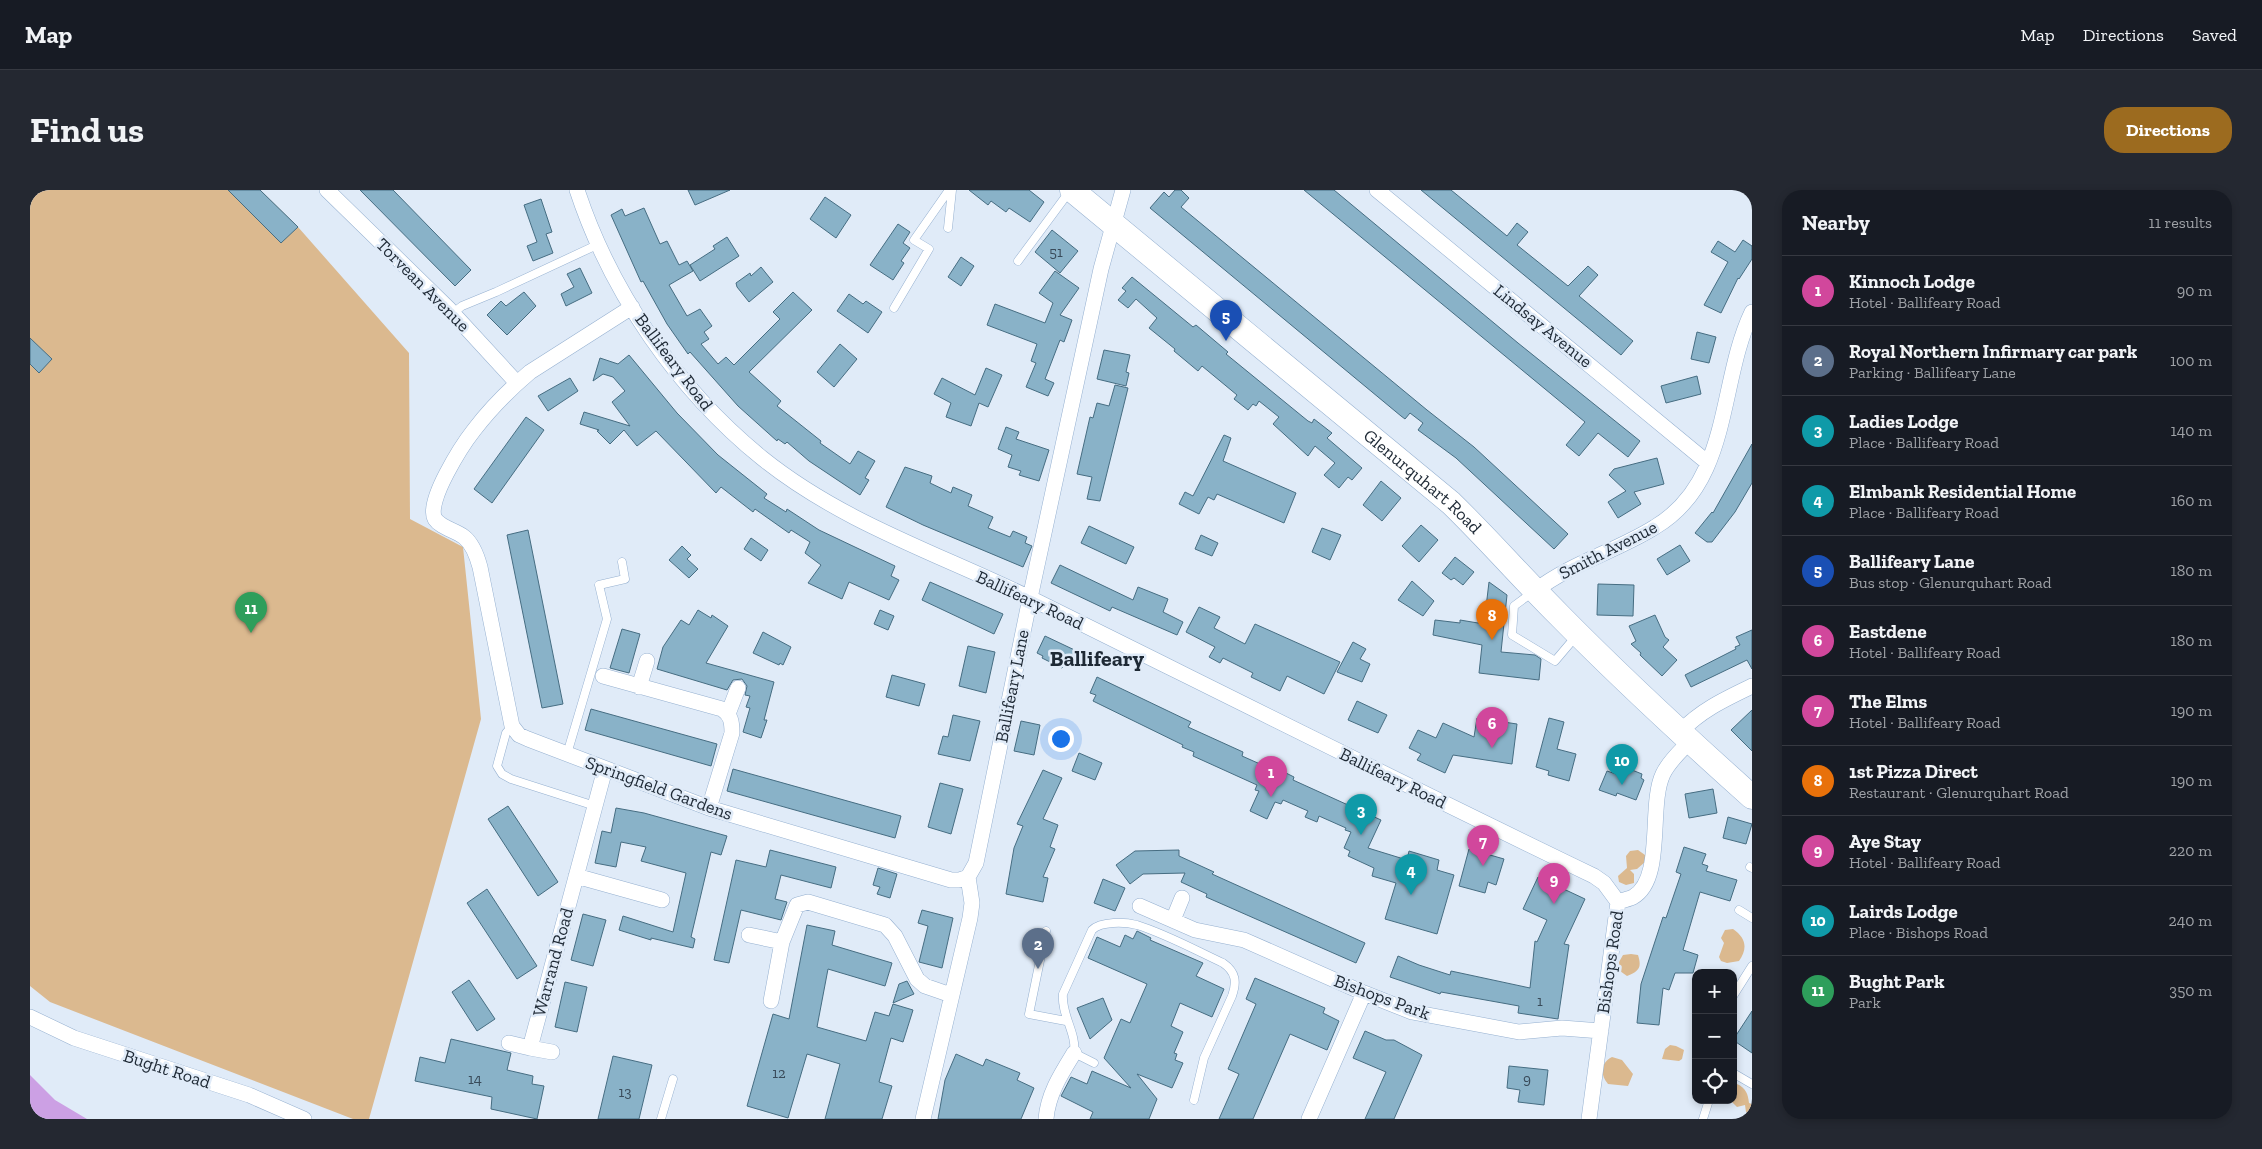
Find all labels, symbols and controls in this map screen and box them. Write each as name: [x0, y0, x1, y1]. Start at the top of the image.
text: Map: [25, 20, 72, 49]
text: Map: [2020, 24, 2055, 46]
text: Directions: [2083, 24, 2164, 46]
text: Saved: [2192, 24, 2237, 46]
button: Directions: [2104, 107, 2232, 153]
text: Find us: [30, 109, 144, 151]
text: Nearby: [1802, 210, 1870, 235]
text: 11 results: [2149, 213, 2212, 232]
street label: Torvean Avenue: [371, 233, 475, 337]
house number: 51: [1049, 243, 1063, 261]
text: Kinnoch Lodge: [1849, 270, 1975, 293]
street label: Lindsay Avenue: [1489, 280, 1597, 372]
text: 1: [1815, 281, 1821, 300]
text: 90 m: [2177, 281, 2212, 300]
text: Hotel · Ballifeary Road: [1849, 293, 2001, 312]
pin: 5: [1210, 300, 1242, 341]
street label: Ballifeary Road: [630, 309, 718, 415]
text: Royal Northern Infirmary car park: [1849, 340, 2137, 363]
text: 2: [1814, 351, 1822, 370]
text: 100 m: [2170, 351, 2212, 370]
text: Parking · Ballifeary Lane: [1849, 363, 2016, 382]
text: Ladies Lodge: [1849, 410, 1959, 433]
text: 3: [1814, 421, 1822, 440]
text: 140 m: [2171, 421, 2212, 440]
street label: Glenurquhart Road: [1359, 424, 1487, 538]
text: Place · Ballifeary Road: [1849, 433, 1999, 452]
text: Elmbank Residential Home: [1849, 480, 2076, 503]
text: 4: [1813, 491, 1823, 510]
text: 160 m: [2171, 491, 2212, 510]
text: Place · Ballifeary Road: [1849, 503, 1999, 522]
street label: Smith Avenue: [1555, 516, 1661, 584]
text: Ballifeary Lane: [1849, 550, 1974, 573]
text: 5: [1814, 561, 1822, 580]
text: 180 m: [2171, 561, 2212, 580]
street label: Ballifeary Road: [973, 566, 1087, 635]
text: Bus stop · Glenurquhart Road: [1849, 573, 2052, 592]
pin: 11: [235, 592, 267, 633]
pin: 8: [1476, 599, 1508, 640]
text: Eastdene: [1849, 620, 1927, 643]
street label: Ballifeary Lane: [990, 628, 1034, 744]
text: 6: [1814, 631, 1822, 650]
text: 180 m: [2171, 631, 2212, 650]
text: Hotel · Ballifeary Road: [1849, 643, 2001, 662]
district label: Ballifeary: [1050, 645, 1145, 672]
text: The Elms: [1849, 690, 1927, 713]
text: 7: [1814, 701, 1822, 720]
text: 190 m: [2171, 701, 2212, 720]
pin: 6: [1476, 707, 1508, 748]
text: Hotel · Ballifeary Road: [1849, 713, 2001, 732]
your location: [1048, 726, 1074, 752]
street label: Ballifeary Road: [1336, 743, 1450, 813]
pin: 10: [1606, 744, 1638, 785]
street label: Springfield Gardens: [582, 751, 736, 825]
pin: 1: [1255, 756, 1287, 797]
text: 1st Pizza Direct: [1849, 760, 1978, 783]
text: 8: [1814, 771, 1822, 790]
text: 190 m: [2171, 771, 2212, 790]
text: Restaurant · Glenurquhart Road: [1849, 783, 2069, 802]
pin: 3: [1345, 794, 1377, 835]
pin: 7: [1467, 825, 1499, 866]
text: Aye Stay: [1849, 830, 1921, 853]
text: 9: [1814, 841, 1822, 860]
text: 220 m: [2169, 841, 2212, 860]
text: Hotel · Ballifeary Road: [1849, 853, 2001, 872]
pin: 4: [1395, 854, 1427, 895]
pin: 9: [1538, 863, 1570, 904]
text: Lairds Lodge: [1849, 900, 1958, 923]
street label: Warrand Road: [528, 905, 578, 1019]
street label: Bishops Road: [1592, 909, 1628, 1015]
text: 10: [1810, 911, 1826, 930]
text: 240 m: [2168, 911, 2212, 930]
text: Place · Bishops Road: [1849, 923, 1988, 942]
pin: 2: [1022, 928, 1054, 969]
street label: Bishops Park: [1331, 969, 1434, 1025]
map controls: [1692, 969, 1737, 1104]
button: +: [1692, 969, 1737, 1014]
text: Bught Park: [1849, 970, 1945, 993]
text: 11: [1812, 981, 1824, 1000]
text: 350 m: [2169, 981, 2212, 1000]
house number: 1: [1537, 992, 1543, 1010]
text: Park: [1849, 993, 1881, 1012]
button: −: [1692, 1014, 1737, 1059]
street label: Bught Road: [121, 1045, 213, 1093]
button: locate: [1692, 1059, 1737, 1104]
house number: 12: [772, 1064, 786, 1082]
house number: 14: [468, 1070, 482, 1088]
house number: 9: [1523, 1070, 1531, 1088]
house number: 13: [618, 1083, 632, 1101]

